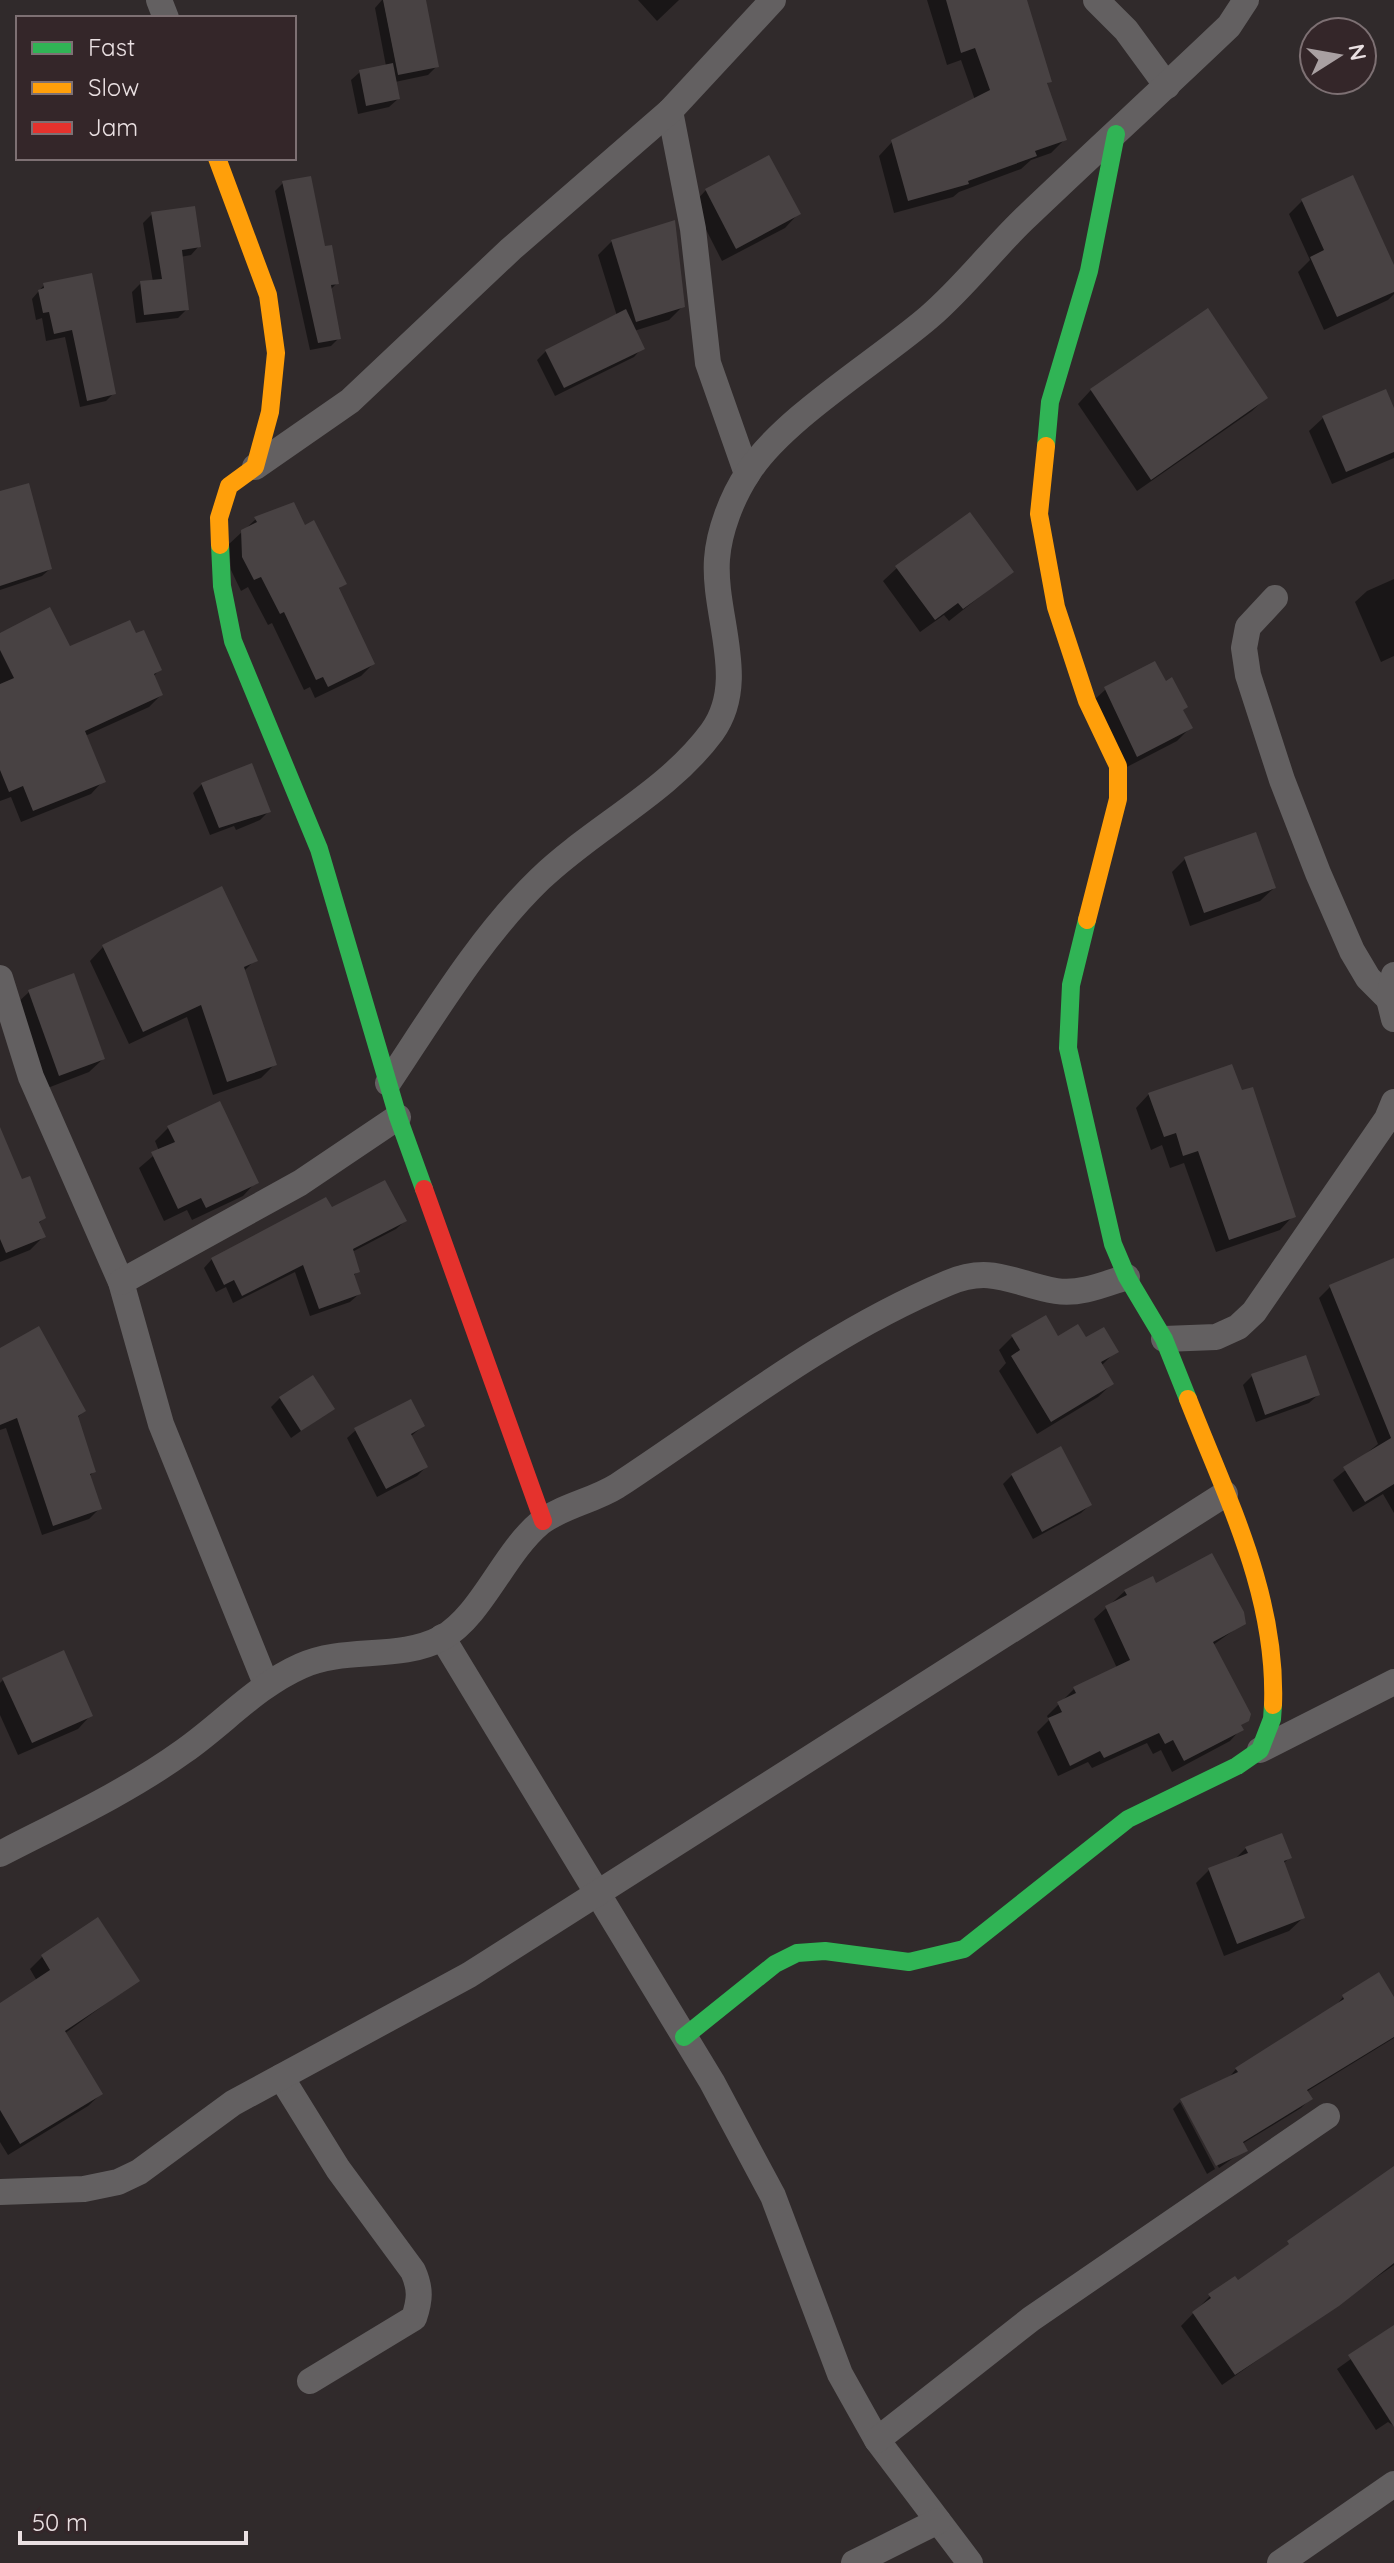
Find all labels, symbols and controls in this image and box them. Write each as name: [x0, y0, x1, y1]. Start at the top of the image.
legend: [16, 16, 296, 160]
north arrow: [1298, 16, 1378, 96]
text: Fast: [88, 32, 135, 62]
text: N: [1342, 42, 1373, 63]
text: Slow: [88, 72, 139, 102]
text: Jam: [88, 112, 138, 142]
scale bar: [20, 2495, 246, 2545]
text: 50 m: [32, 2507, 88, 2537]

